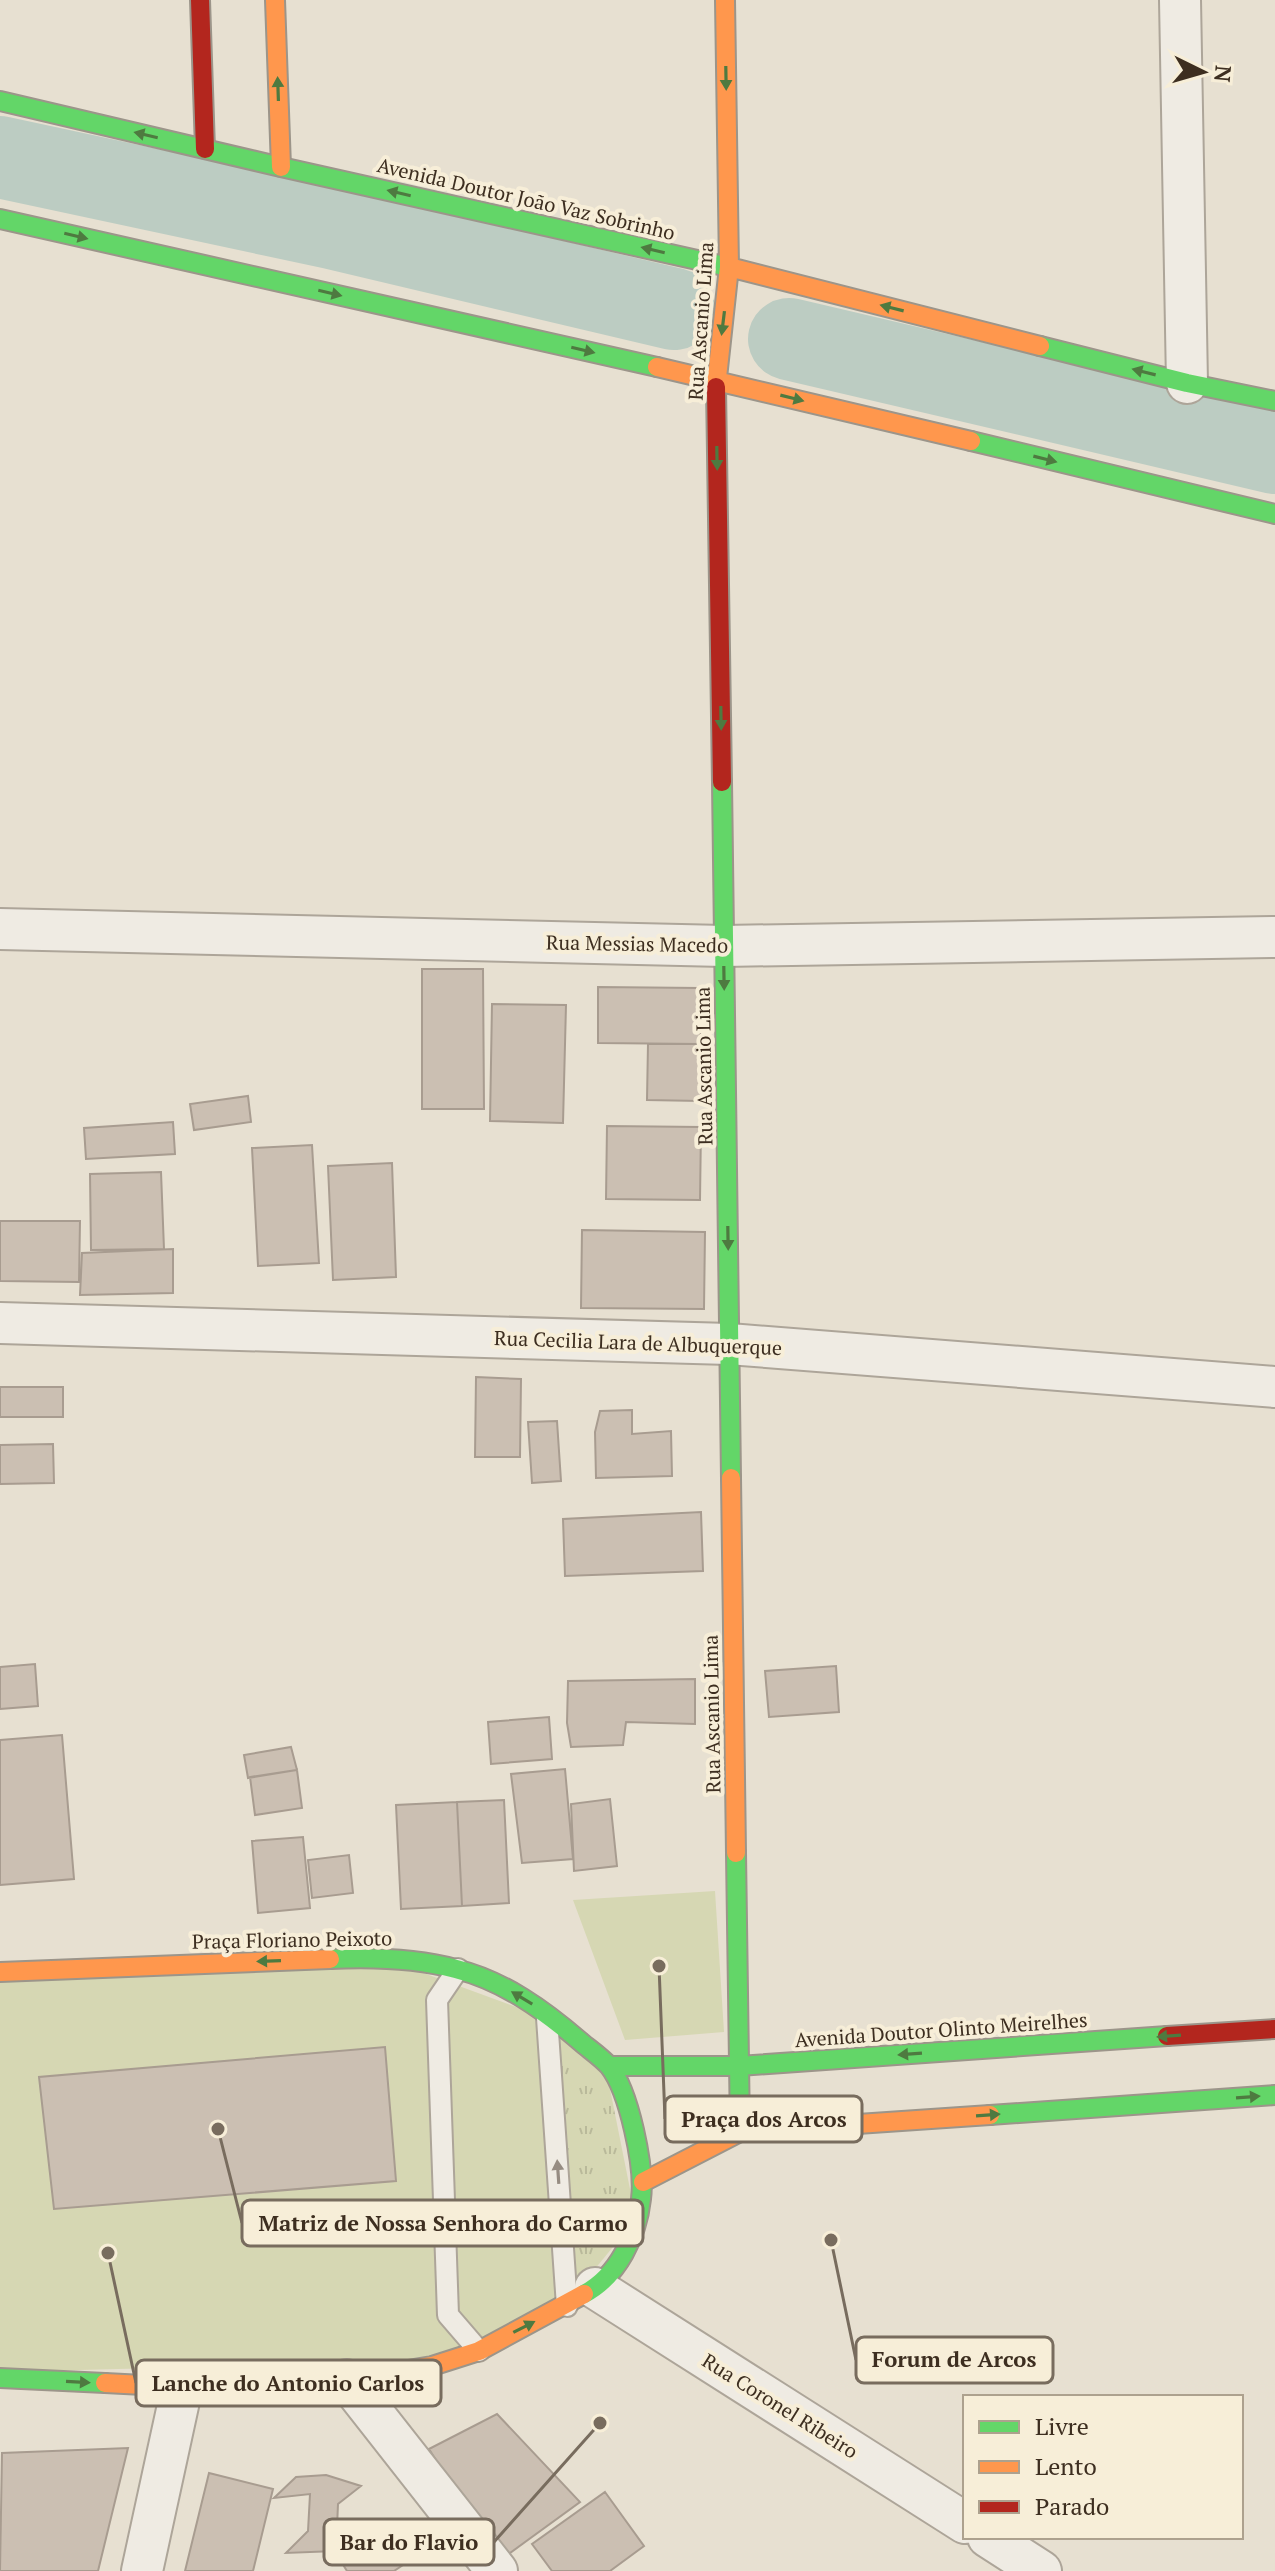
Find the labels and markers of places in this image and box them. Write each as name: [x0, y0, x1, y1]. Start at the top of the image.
callout: Praça dos Arcos: [665, 2096, 862, 2142]
callout: Matriz de Nossa Senhora do Carmo: [242, 2200, 643, 2246]
callout: Forum de Arcos: [856, 2337, 1053, 2383]
callout: Lanche do Antonio Carlos: [136, 2360, 441, 2406]
callout: Bar do Flavio: [324, 2519, 494, 2565]

